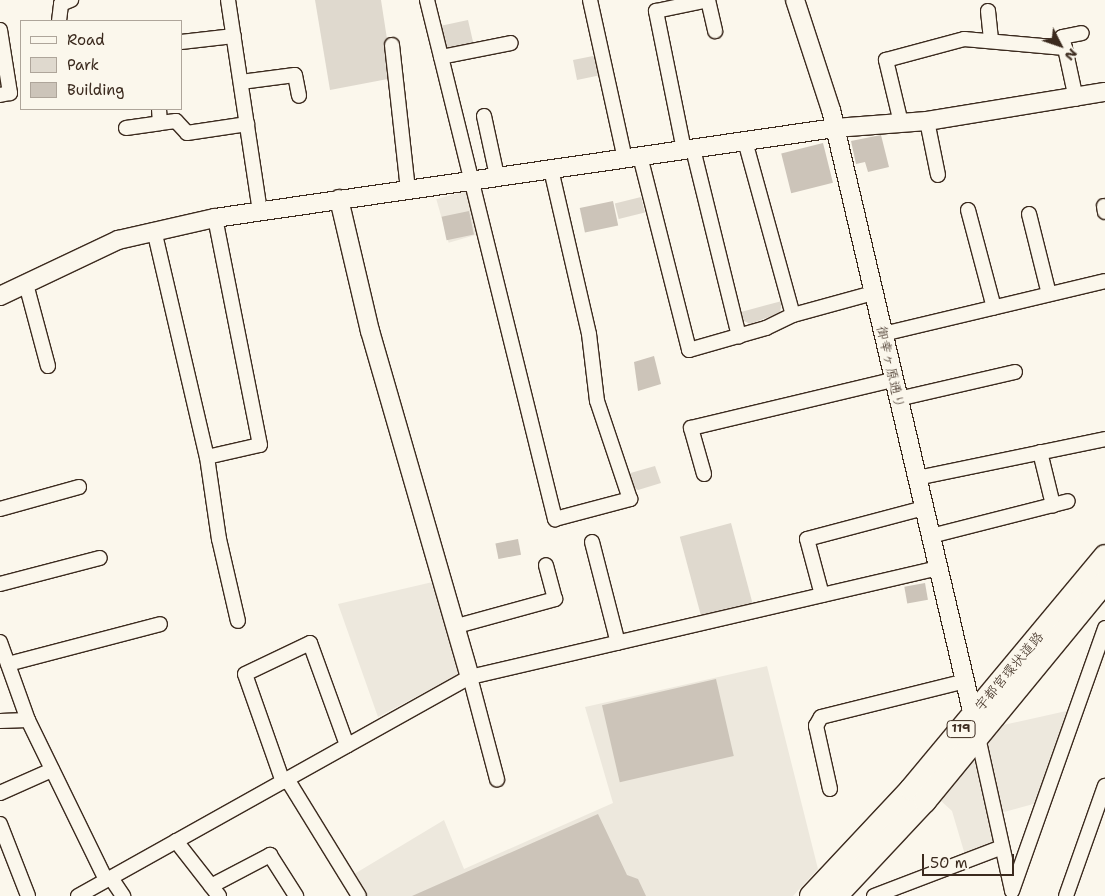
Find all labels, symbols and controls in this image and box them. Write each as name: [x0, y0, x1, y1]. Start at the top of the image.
legend: [20, 20, 182, 110]
north arrow: [1035, 20, 1085, 70]
text: Road: [67, 30, 105, 50]
text: N: [1061, 45, 1082, 65]
text: Park: [67, 55, 99, 75]
text: Building: [67, 80, 124, 100]
street label: 御幸ヶ原通り: [873, 324, 909, 410]
street label: 宇都宮環状道路: [971, 628, 1047, 714]
road number: 119: [946, 720, 976, 739]
scale bar: [925, 844, 1018, 876]
text: 50 m: [930, 853, 968, 873]

